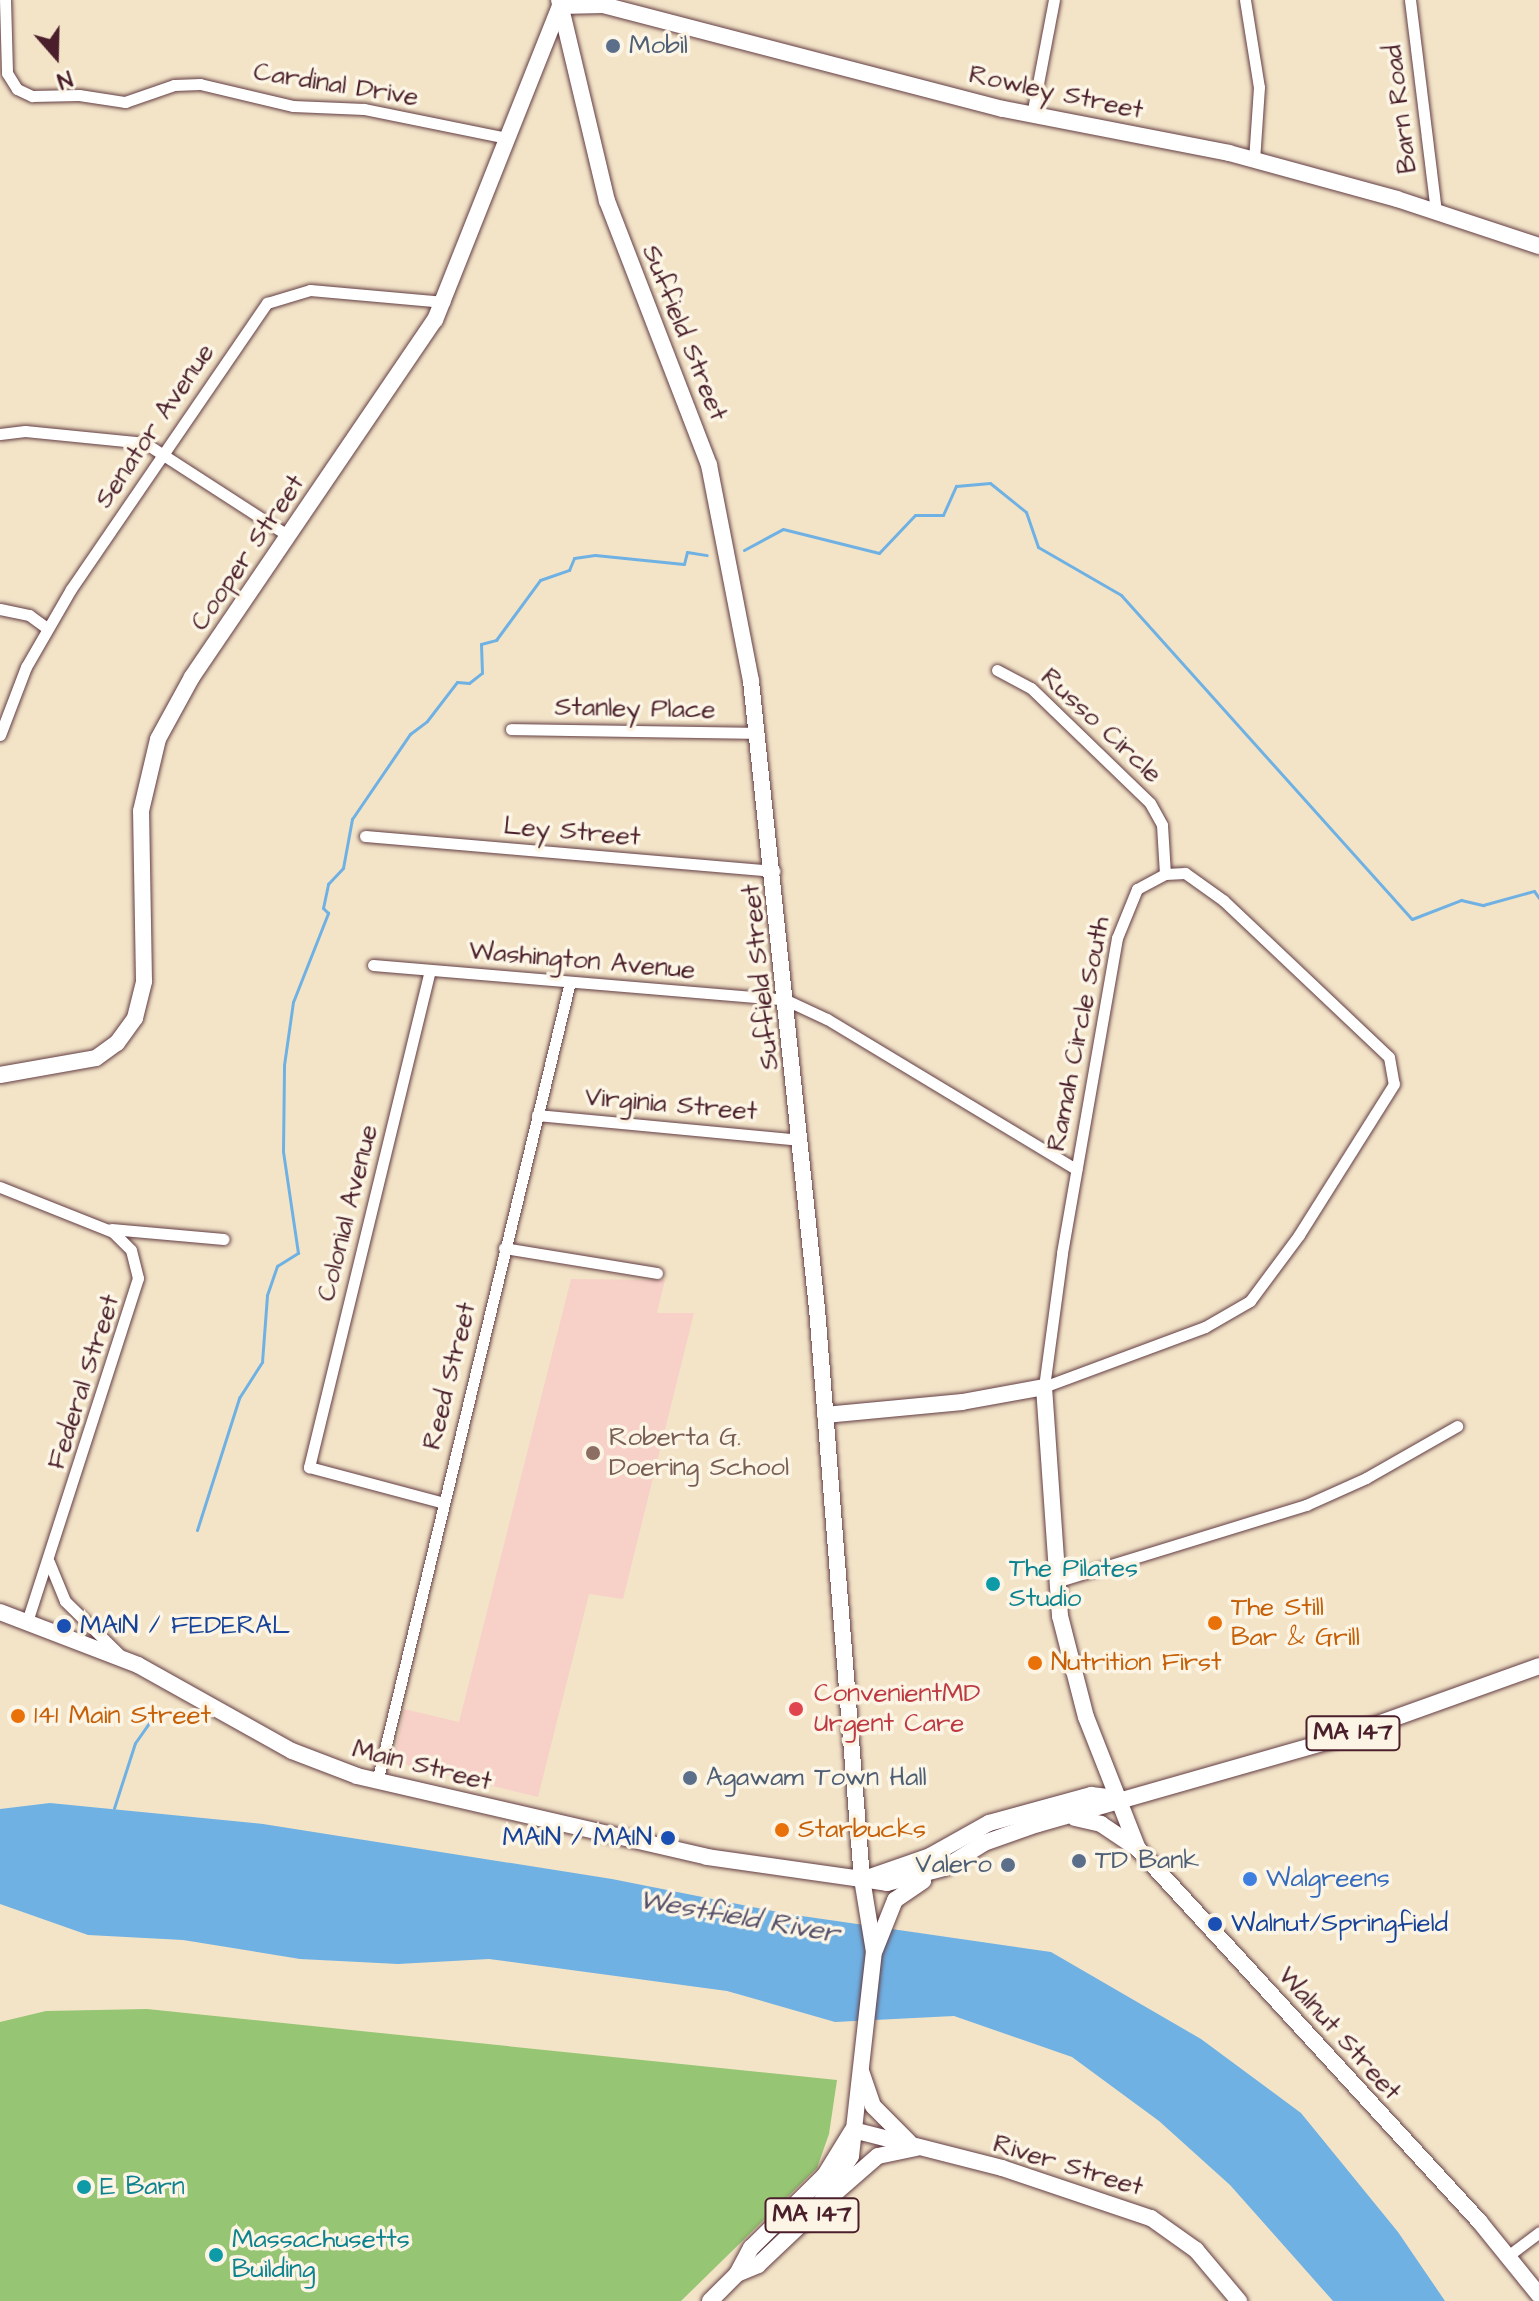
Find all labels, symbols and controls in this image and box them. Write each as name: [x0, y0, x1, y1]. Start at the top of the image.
north arrow: [16, 16, 96, 96]
place label: Mobil: [629, 30, 688, 62]
marker: Mobil: [604, 37, 622, 55]
street label: Barn Road: [1378, 43, 1424, 175]
street label: Cardinal Drive: [251, 57, 421, 113]
street label: Rowley Street: [966, 59, 1146, 127]
text: N: [53, 62, 76, 96]
street label: Suffield Street: [635, 241, 733, 425]
street label: Senator Avenue: [89, 338, 221, 514]
street label: Cooper Street: [184, 469, 312, 637]
street label: Russo Circle: [1034, 662, 1168, 790]
street label: Stanley Place: [554, 692, 716, 726]
street label: Ley Street: [502, 810, 642, 854]
street label: Suffield Street: [736, 882, 786, 1072]
street label: Ramah Circle South: [1041, 914, 1117, 1154]
street label: Washington Avenue: [468, 936, 696, 986]
street label: Virginia Street: [584, 1082, 758, 1128]
street label: Colonial Avenue: [311, 1121, 385, 1305]
street label: Federal Street: [41, 1291, 127, 1473]
street label: Reed Street: [417, 1299, 483, 1453]
place label: Roberta G. Doering School: [609, 1422, 789, 1484]
marker: Roberta G. Doering School: [584, 1444, 602, 1462]
place label: The Pilates Studio: [1009, 1553, 1138, 1614]
marker: The Pilates Studio: [984, 1575, 1002, 1593]
place label: The Still Bar & Grill: [1231, 1592, 1360, 1654]
place label: MAIN / FEDERAL: [80, 1610, 290, 1642]
marker: The Still Bar & Grill: [1206, 1614, 1224, 1632]
marker: MAIN / FEDERAL: [55, 1617, 73, 1635]
place label: Nutrition First: [1051, 1647, 1222, 1679]
marker: Nutrition First: [1026, 1654, 1044, 1672]
place label: ConvenientMD Urgent Care: [814, 1678, 980, 1740]
marker: ConvenientMD Urgent Care: [785, 1698, 807, 1720]
place label: 141 Main Street: [34, 1700, 211, 1732]
marker: 141 Main Street: [9, 1707, 27, 1725]
road number: MA 147: [1305, 1713, 1401, 1753]
street label: Main Street: [349, 1734, 495, 1798]
place label: Agawam Town Hall: [706, 1762, 927, 1794]
marker: Agawam Town Hall: [681, 1769, 699, 1787]
place label: Starbucks: [798, 1814, 926, 1846]
marker: Starbucks: [773, 1821, 791, 1839]
place label: MAIN / MAIN: [503, 1822, 652, 1854]
marker: MAIN / MAIN: [659, 1829, 677, 1847]
place label: TD Bank: [1095, 1845, 1199, 1877]
place label: Valero: [915, 1849, 992, 1881]
marker: TD Bank: [1070, 1852, 1088, 1870]
marker: Valero: [999, 1856, 1017, 1874]
place label: Walgreens: [1266, 1863, 1390, 1895]
marker: Walgreens: [1241, 1870, 1259, 1888]
water label: Westfield River: [637, 1883, 841, 1951]
place label: Walnut/Springfield: [1231, 1908, 1448, 1940]
marker: Walnut/Springfield: [1206, 1915, 1224, 1933]
street label: Walnut Street: [1271, 1961, 1407, 2107]
street label: River Street: [989, 2128, 1147, 2204]
place label: E Barn: [100, 2171, 185, 2203]
marker: E Barn: [75, 2178, 93, 2196]
road number: MA 147: [764, 2195, 860, 2235]
place label: Massachusetts Building: [232, 2224, 410, 2286]
marker: Massachusetts Building: [207, 2246, 225, 2264]

